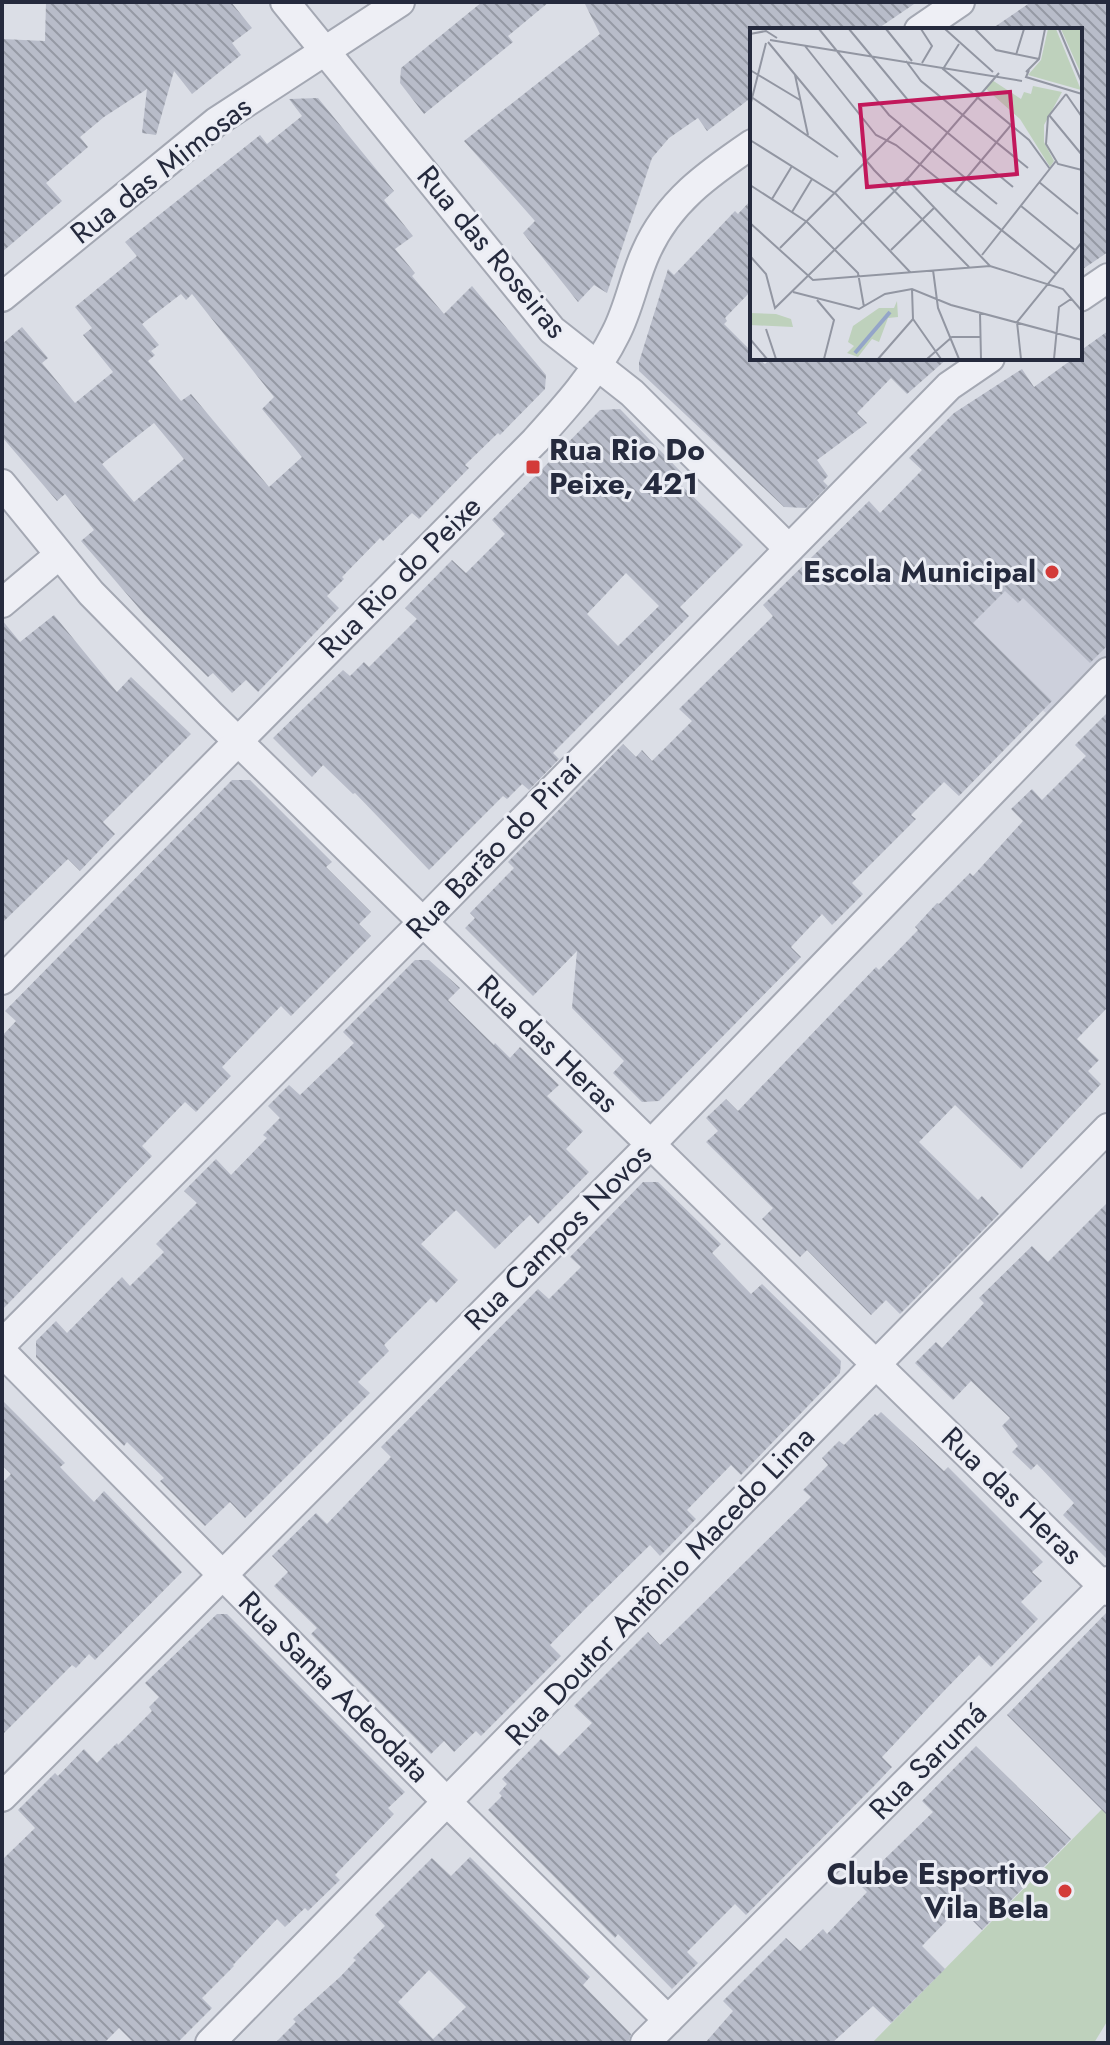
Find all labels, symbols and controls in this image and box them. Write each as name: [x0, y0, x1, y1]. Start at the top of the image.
inset map: [750, 28, 1082, 360]
street label: Rua das Mimosas: [61, 85, 260, 254]
street label: Rua das Roseiras: [407, 156, 578, 347]
place label: Rua Rio Do Peixe, 421: [549, 428, 705, 505]
marker: Rua Rio Do Peixe, 421: [524, 458, 542, 476]
street label: Rua Rio do Peixe: [308, 485, 491, 668]
place label: Escola Municipal: [803, 550, 1036, 593]
marker: Escola Municipal: [1043, 563, 1061, 581]
street label: Rua Barão do Piraí: [396, 748, 592, 949]
street label: Rua das Heras: [468, 965, 629, 1122]
street label: Rua Campos Novos: [454, 1133, 661, 1340]
street label: Rua Doutor Antônio Macedo Lima: [495, 1416, 824, 1755]
street label: Rua das Heras: [932, 1417, 1093, 1574]
street label: Rua Santa Adeodata: [229, 1581, 440, 1792]
street label: Rua Sarumá: [859, 1692, 996, 1829]
place label: Clube Esportivo Vila Bela: [827, 1852, 1049, 1929]
marker: Clube Esportivo Vila Bela: [1056, 1882, 1074, 1900]

